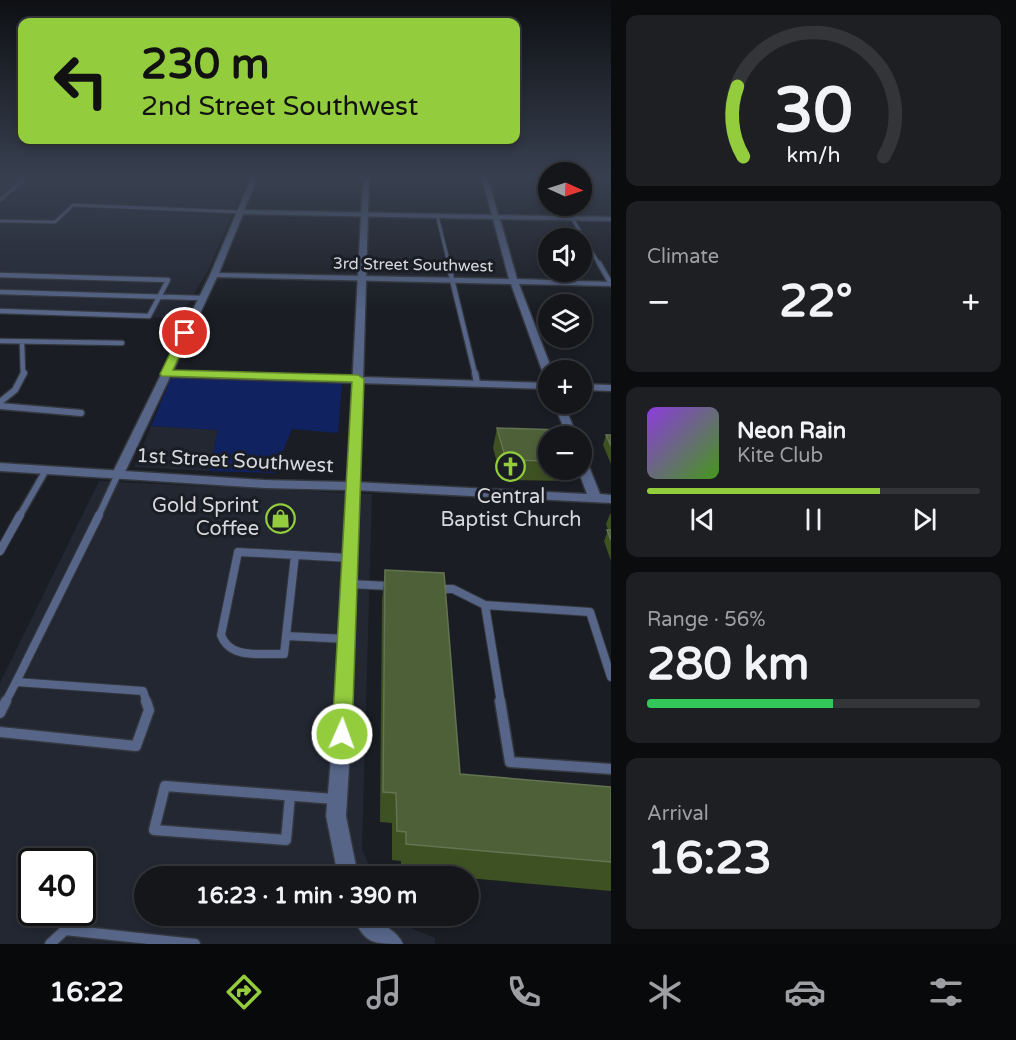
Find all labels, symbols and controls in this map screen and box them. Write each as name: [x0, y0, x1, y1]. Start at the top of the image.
text: 230 m: [141, 39, 270, 90]
icon: left: [42, 42, 120, 120]
text: 30: [774, 75, 853, 150]
text: 2nd Street Southwest: [141, 90, 418, 123]
text: km/h: [787, 143, 840, 169]
north arrow: [538, 162, 592, 216]
map controls: [538, 162, 592, 480]
button: sound: [538, 228, 592, 282]
text: Climate: [647, 245, 719, 269]
street label: 3rd Street Southwest: [333, 254, 493, 276]
text: 22°: [779, 275, 853, 329]
text: −: [647, 283, 671, 322]
text: +: [961, 283, 980, 322]
button: layers: [538, 294, 592, 348]
pin: [159, 307, 210, 358]
icon: arrive: [168, 316, 201, 349]
button: +: [538, 360, 592, 414]
text: Neon Rain: [737, 418, 846, 444]
button: −: [538, 426, 592, 480]
street label: 1st Street Southwest: [136, 444, 335, 478]
text: Kite Club: [737, 444, 823, 468]
church icon: Central Baptist Church: [495, 451, 527, 483]
place label: Central Baptist Church: [441, 485, 582, 532]
place label: Gold Sprint Coffee: [152, 494, 259, 541]
shop icon: Gold Sprint Coffee: [264, 502, 296, 534]
icon: previous: [686, 503, 719, 536]
icon: pause: [797, 503, 830, 536]
icon: next: [908, 503, 941, 536]
text: Range · 56%: [647, 608, 766, 632]
text: 280 km: [647, 638, 809, 692]
position arrow: [310, 702, 374, 766]
text: Arrival: [647, 802, 709, 826]
text: 16:23: [647, 832, 772, 886]
speed limit sign: 40: [18, 848, 96, 926]
text: 16:23 · 1 min · 390 m: [196, 883, 417, 909]
icon: directions: [223, 971, 265, 1013]
icon: music: [363, 971, 405, 1013]
icon: phone: [503, 971, 545, 1013]
icon: climate: [644, 971, 686, 1013]
icon: car: [784, 971, 826, 1013]
icon: filters: [925, 971, 967, 1013]
text: 16:22: [49, 976, 124, 1009]

